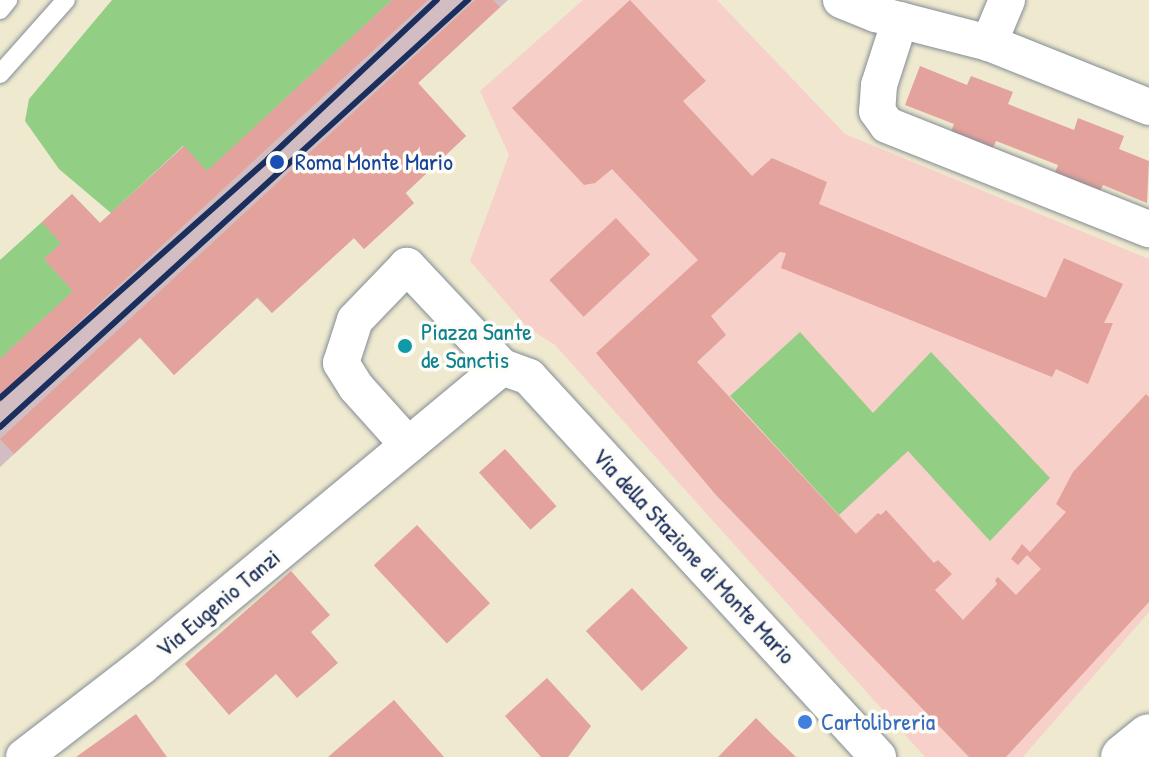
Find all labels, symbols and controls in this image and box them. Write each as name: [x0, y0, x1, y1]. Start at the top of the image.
place label: Roma Monte Mario: [295, 148, 453, 176]
marker: Roma Monte Mario: [266, 151, 288, 173]
place label: Piazza Sante de Sanctis: [421, 318, 532, 374]
marker: Piazza Sante de Sanctis: [396, 337, 414, 355]
street label: Via della Stazione di Monte Mario: [587, 442, 801, 670]
street label: Via Eugenio Tanzi: [150, 543, 286, 663]
place label: Cartolibreria: [821, 708, 935, 736]
marker: Cartolibreria: [796, 713, 814, 731]

